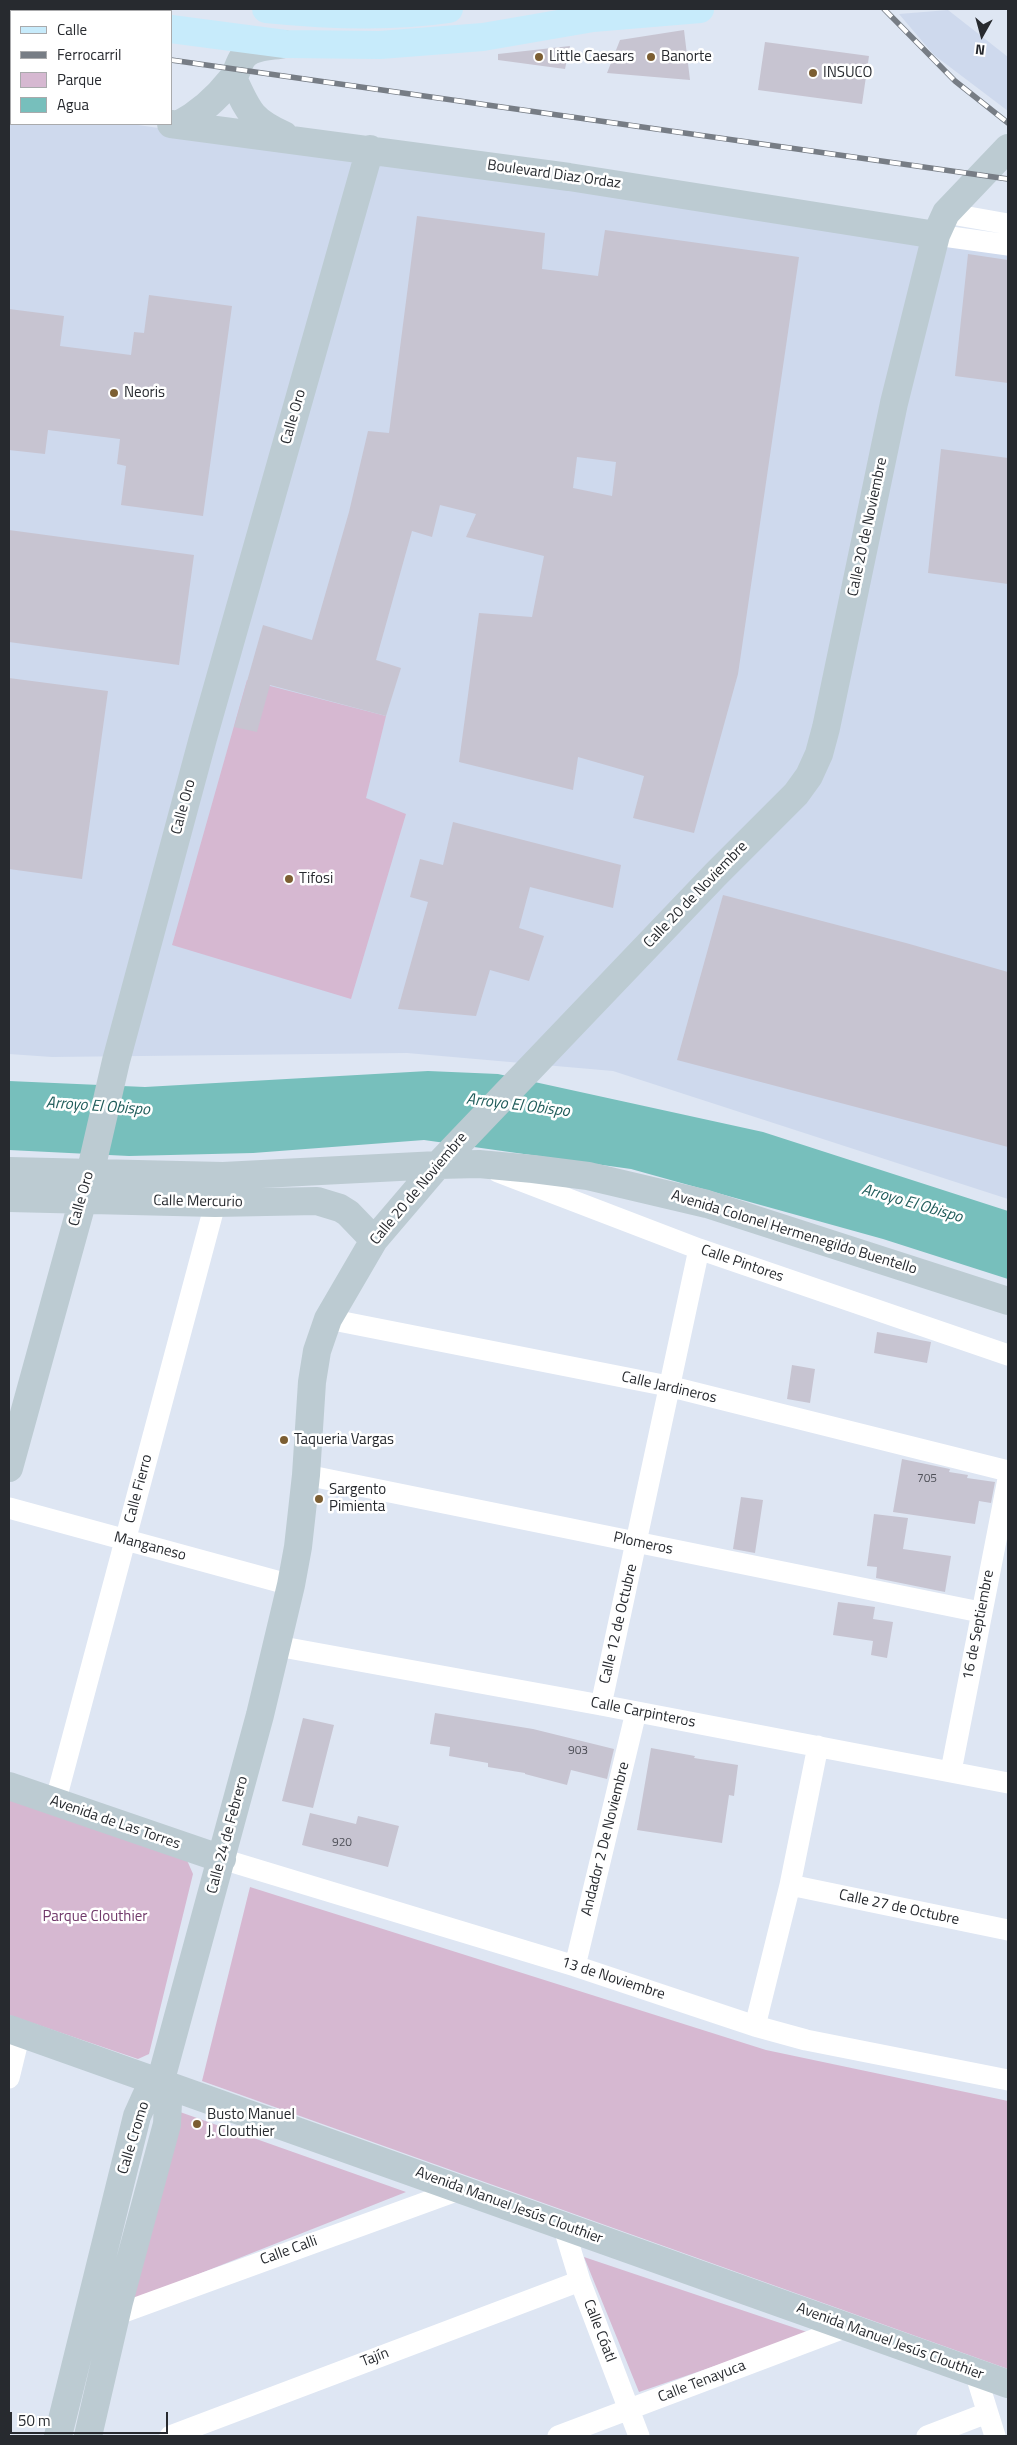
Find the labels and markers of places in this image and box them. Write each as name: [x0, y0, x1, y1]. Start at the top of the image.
place label: Little Caesars: [549, 48, 634, 66]
place label: Banorte: [661, 48, 712, 66]
marker: Little Caesars: [533, 51, 545, 63]
marker: Banorte: [645, 51, 657, 63]
place label: INSUCO: [823, 64, 873, 82]
marker: INSUCO: [807, 67, 819, 79]
place label: Neoris: [124, 384, 165, 402]
marker: Neoris: [108, 387, 120, 399]
place label: Tifosi: [299, 870, 333, 888]
marker: Tifosi: [283, 873, 295, 885]
place label: Taqueria Vargas: [294, 1431, 394, 1449]
marker: Taqueria Vargas: [278, 1434, 290, 1446]
place label: Sargento Pimienta: [329, 1481, 386, 1516]
marker: Sargento Pimienta: [313, 1493, 325, 1505]
place label: Busto Manuel J. Clouthier: [207, 2106, 295, 2141]
marker: Busto Manuel J. Clouthier: [191, 2118, 203, 2130]

